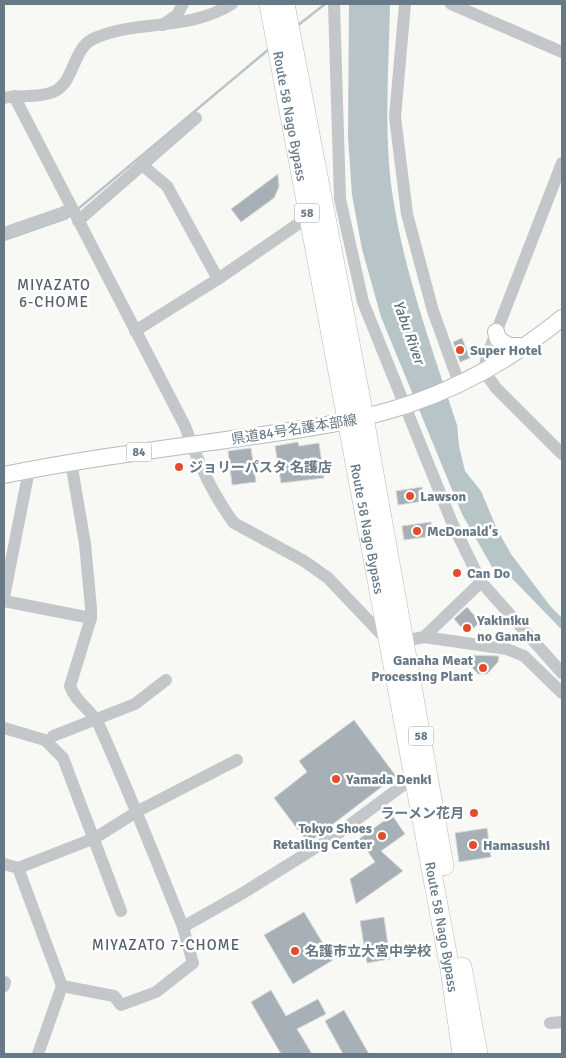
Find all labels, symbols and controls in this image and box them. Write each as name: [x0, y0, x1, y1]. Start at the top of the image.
street label: Route 58 Nago Bypass: [269, 50, 310, 183]
road number: 58: [294, 204, 320, 222]
district label: MIYAZATO 6-CHOME: [17, 276, 91, 311]
water label: Yabu River: [389, 298, 430, 369]
place label: Super Hotel: [470, 342, 543, 359]
marker: Super Hotel: [454, 344, 466, 356]
street label: 県道84号名護本部線: [230, 411, 358, 448]
road number: 84: [126, 442, 152, 462]
place label: ジョリーパスタ 名護店: [189, 459, 332, 476]
marker: ジョリーパスタ 名護店: [173, 461, 185, 473]
street label: Route 58 Nago Bypass: [346, 462, 387, 595]
place label: Lawson: [420, 488, 466, 505]
marker: Lawson: [404, 490, 416, 502]
place label: McDonald's: [427, 523, 498, 540]
marker: McDonald's: [411, 525, 423, 537]
place label: Can Do: [467, 565, 510, 582]
marker: Can Do: [451, 567, 463, 579]
place label: Yakiniku no Ganaha: [476, 612, 541, 645]
marker: Yakiniku no Ganaha: [461, 622, 473, 634]
place label: Ganaha Meat Processing Plant: [371, 652, 474, 685]
marker: Ganaha Meat Processing Plant: [477, 662, 489, 674]
road number: 58: [408, 726, 434, 746]
place label: Yamada Denki: [345, 771, 432, 788]
marker: Yamada Denki: [330, 773, 342, 785]
place label: ラーメン花月: [381, 805, 464, 822]
marker: ラーメン花月: [468, 807, 480, 819]
place label: Tokyo Shoes Retailing Center: [273, 820, 372, 853]
marker: Tokyo Shoes Retailing Center: [376, 830, 388, 842]
place label: Hamasushi: [483, 837, 550, 854]
marker: Hamasushi: [467, 839, 479, 851]
street label: Route 58 Nago Bypass: [421, 860, 461, 993]
district label: MIYAZATO 7-CHOME: [92, 936, 240, 954]
place label: 名護市立大宮中学校: [305, 943, 431, 960]
marker: 名護市立大宮中学校: [289, 945, 301, 957]

